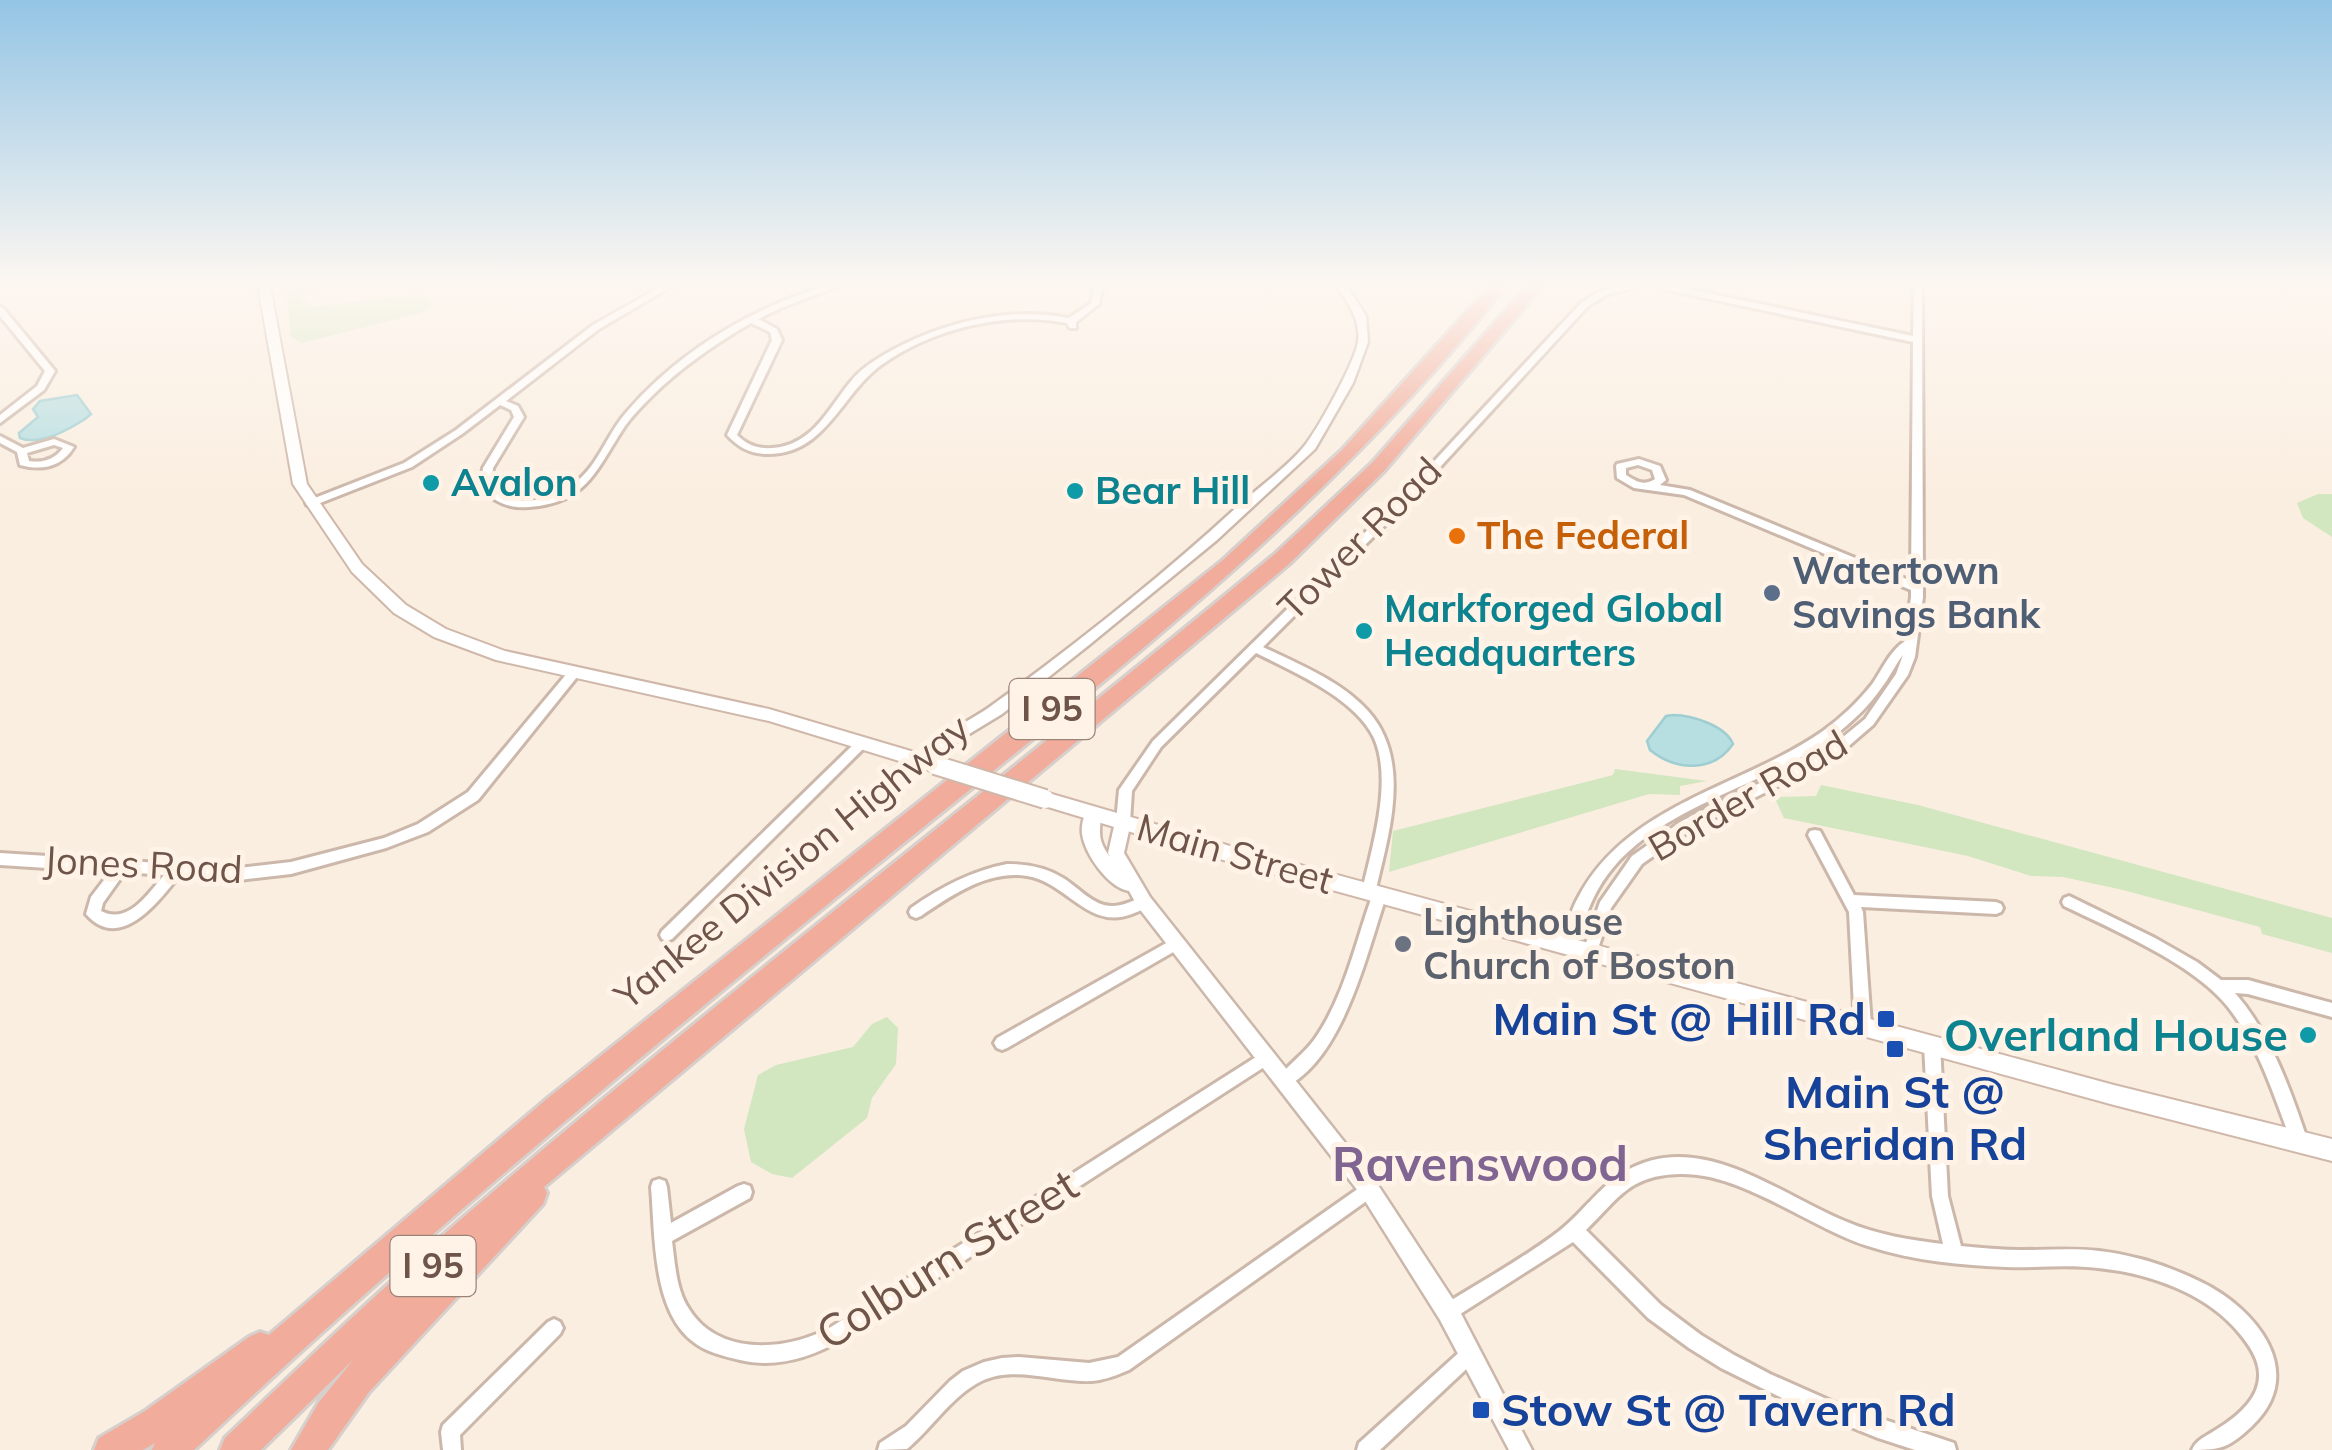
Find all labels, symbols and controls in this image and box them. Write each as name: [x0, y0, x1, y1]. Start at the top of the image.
street label: Tower Road: [1267, 446, 1451, 630]
place label: Avalon: [451, 458, 578, 506]
place label: Bear Hill: [1095, 466, 1250, 514]
marker: Avalon: [420, 472, 442, 494]
marker: Bear Hill: [1064, 480, 1086, 502]
place label: The Federal: [1477, 511, 1689, 559]
marker: The Federal: [1446, 525, 1468, 547]
place label: Watertown Savings Bank: [1792, 546, 2041, 638]
marker: Watertown Savings Bank: [1761, 582, 1783, 604]
place label: Markforged Global Headquarters: [1384, 584, 1723, 676]
marker: Markforged Global Headquarters: [1353, 620, 1375, 642]
road number: I 95: [1010, 679, 1094, 739]
street label: Yankee Division Highway: [604, 703, 978, 1020]
street label: Border Road: [1640, 719, 1855, 871]
street label: Main Street: [1132, 802, 1339, 904]
street label: Jones Road: [42, 835, 244, 893]
place label: Lighthouse Church of Boston: [1423, 897, 1736, 989]
marker: Lighthouse Church of Boston: [1392, 933, 1414, 955]
place label: Main St @ Hill Rd: [1492, 990, 1866, 1046]
place label: Overland House: [1944, 1006, 2288, 1062]
marker: Main St @ Hill Rd: [1875, 1008, 1897, 1030]
marker: Overland House: [2297, 1024, 2319, 1046]
marker: Main St @ Sheridan Rd: [1884, 1038, 1906, 1060]
place label: Main St @ Sheridan Rd: [1763, 1063, 2027, 1171]
district label: Ravenswood: [1332, 1133, 1628, 1193]
street label: Colburn Street: [805, 1156, 1087, 1361]
road number: I 95: [390, 1236, 476, 1296]
place label: Stow St @ Tavern Rd: [1501, 1381, 1956, 1437]
marker: Stow St @ Tavern Rd: [1470, 1399, 1492, 1421]

